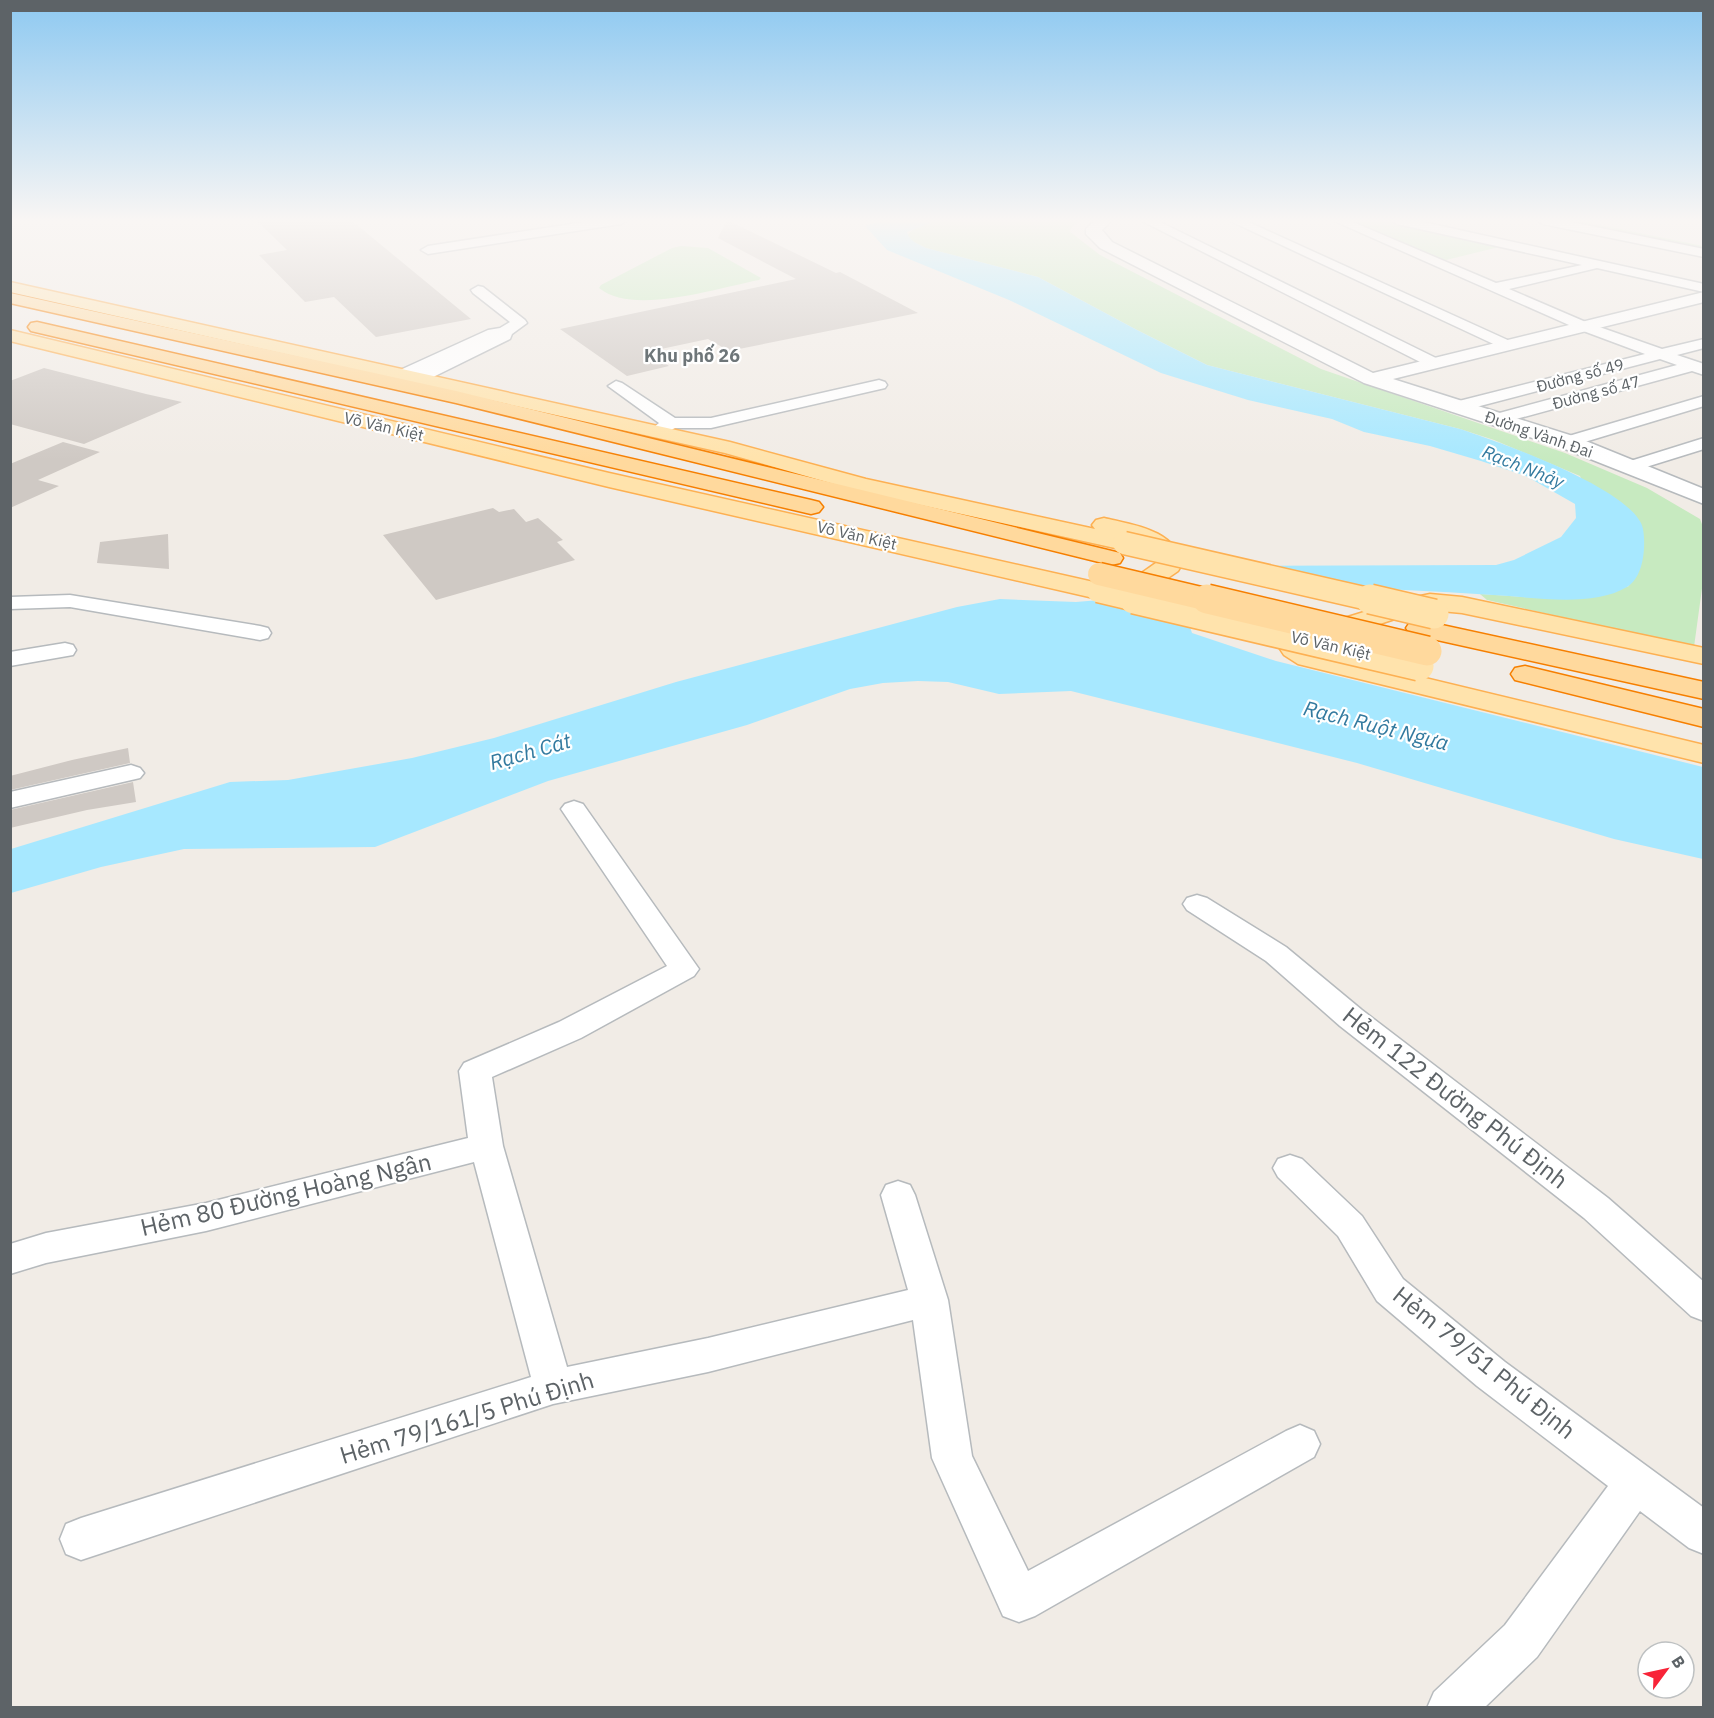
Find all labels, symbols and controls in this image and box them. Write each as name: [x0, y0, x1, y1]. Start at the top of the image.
district label: Khu phố 26: [644, 343, 740, 367]
street label: Đường số 49: [1534, 354, 1626, 396]
street label: Đường số 47: [1550, 371, 1642, 413]
street label: Đường Vành Đai: [1482, 406, 1596, 462]
street label: Võ Văn Kiệt: [342, 407, 426, 445]
water label: Rạch Nhảy: [1479, 440, 1569, 494]
street label: Võ Văn Kiệt: [815, 516, 899, 554]
street label: Võ Văn Kiệt: [1289, 626, 1373, 664]
water label: Rạch Ruột Ngựa: [1301, 693, 1452, 757]
water label: Rạch Cát: [486, 726, 575, 776]
street label: Hẻm 122 Đường Phú Định: [1336, 999, 1575, 1195]
street label: Hẻm 80 Đường Hoàng Ngân: [137, 1145, 434, 1243]
street label: Hẻm 79/51 Phú Định: [1387, 1279, 1583, 1446]
street label: Hẻm 79/161/5 Phú Định: [336, 1363, 598, 1471]
north arrow: [1636, 1640, 1696, 1700]
text: B: [1667, 1652, 1690, 1672]

